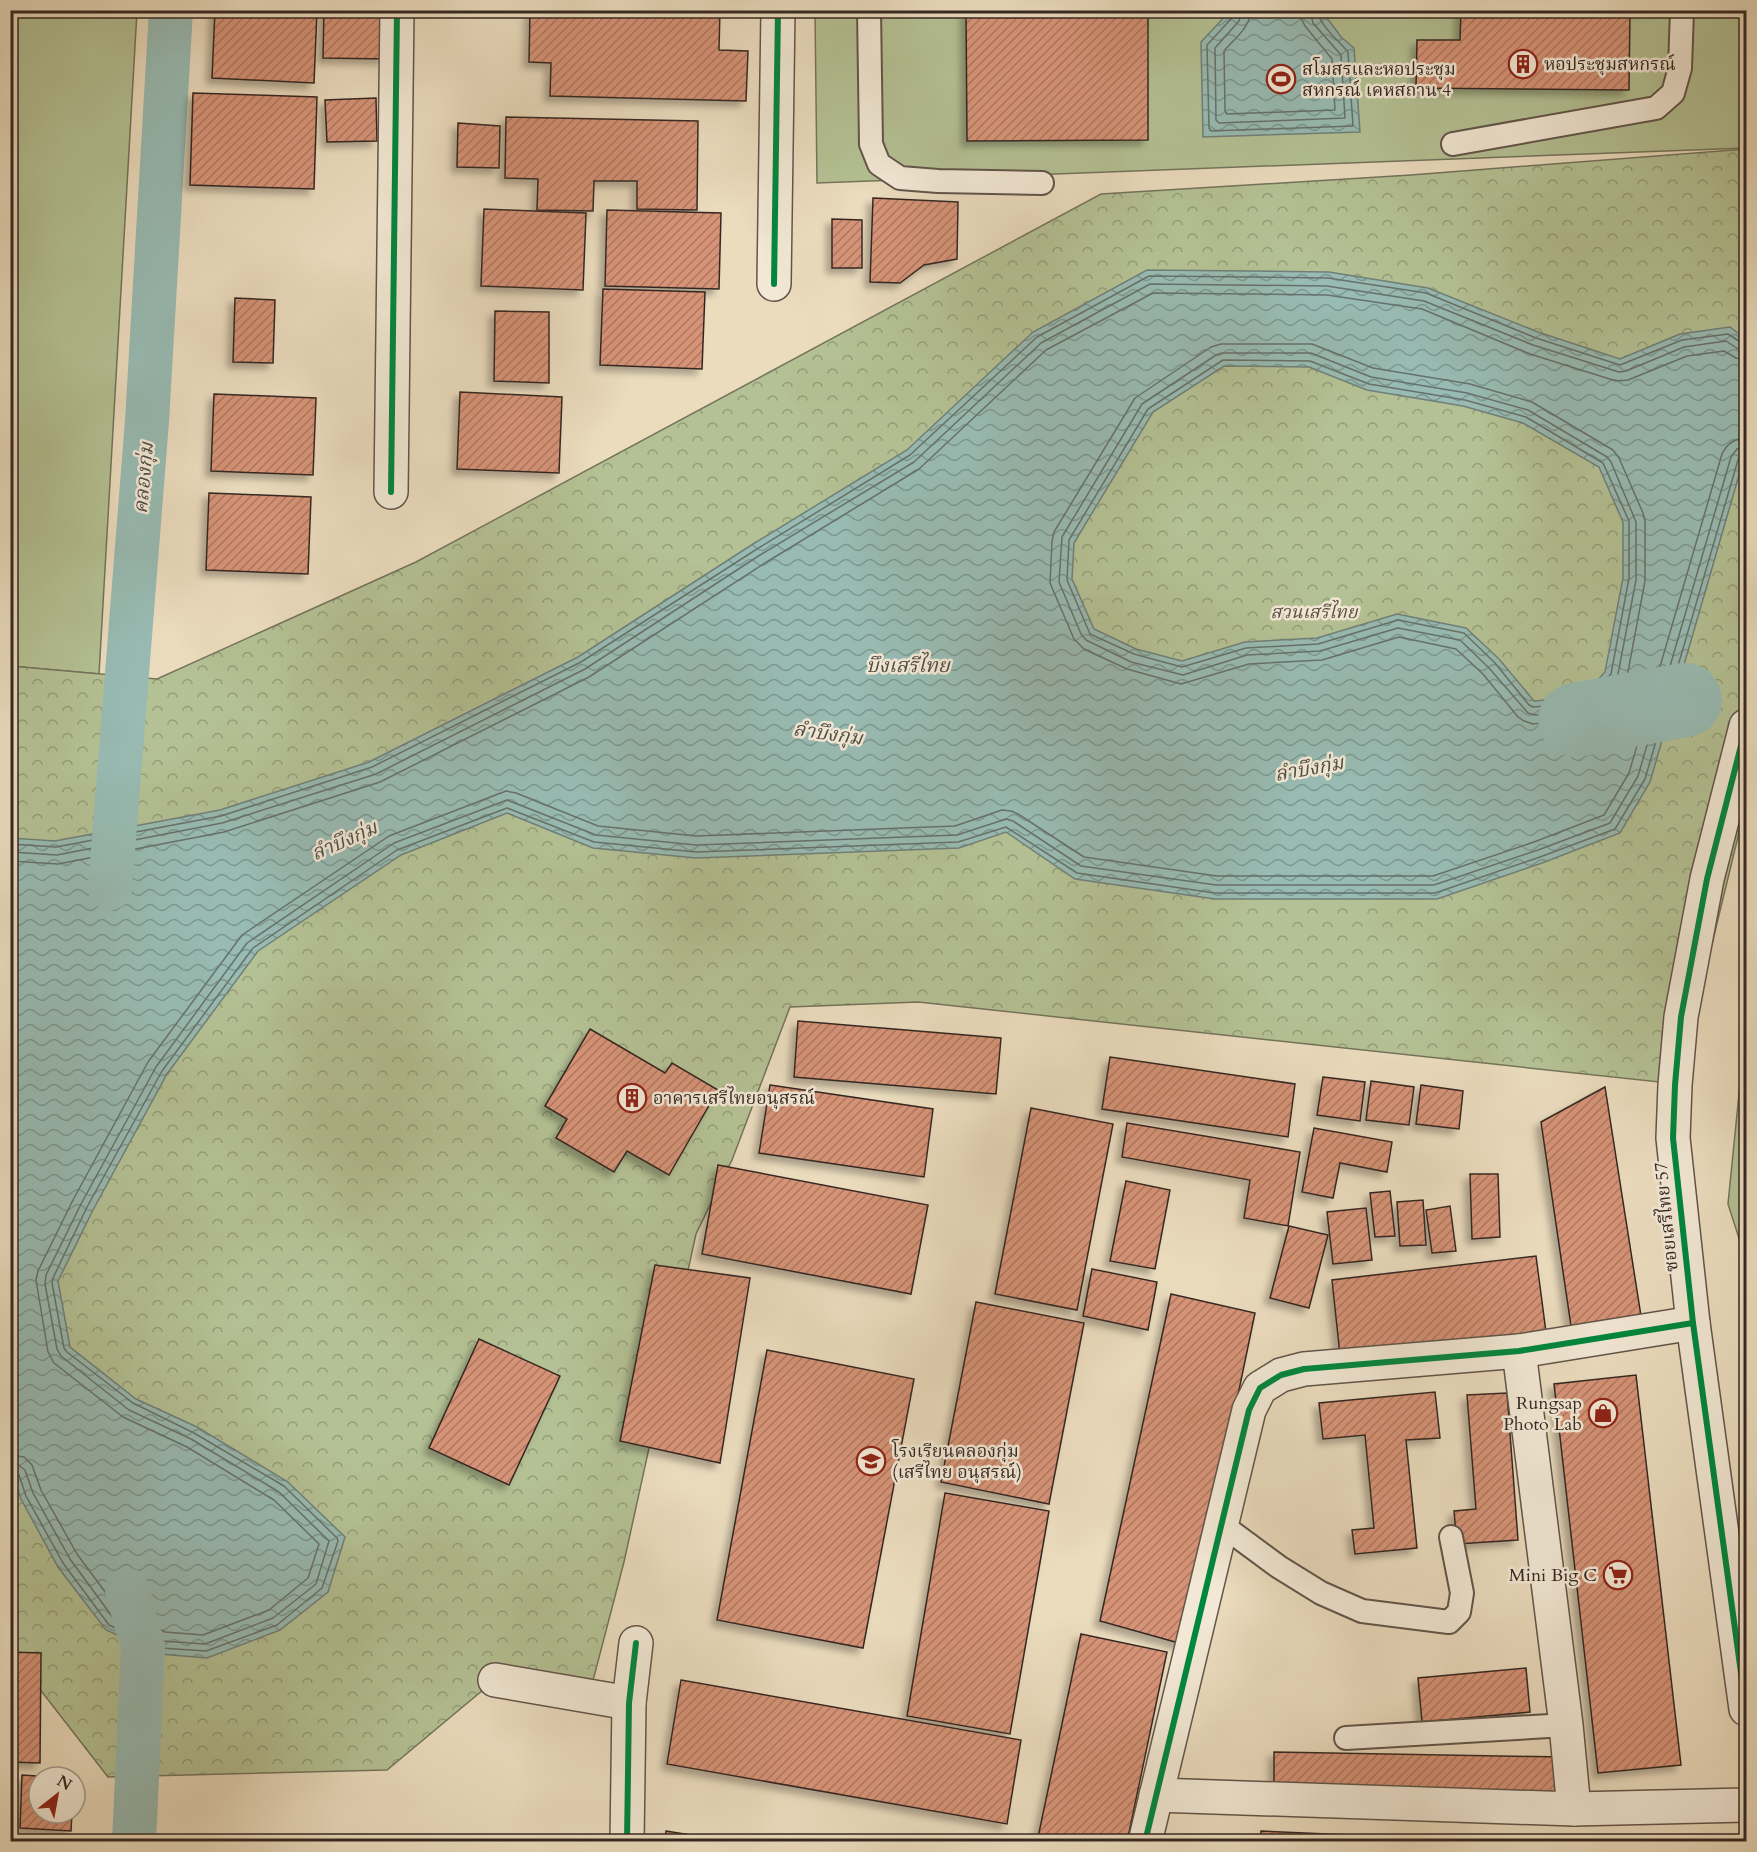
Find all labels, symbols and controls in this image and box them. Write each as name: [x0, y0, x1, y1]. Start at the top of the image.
building icon: หอประชุมสหกรณ์: [1507, 48, 1539, 80]
place label: หอประชุมสหกรณ์: [1544, 52, 1676, 77]
place label: สโมสรและหอประชุม สหกรณ์ เคหสถาน 4: [1302, 56, 1456, 103]
sports icon: สโมสรและหอประชุม สหกรณ์ เคหสถาน 4: [1265, 63, 1297, 95]
water label: คลองกุ่ม: [127, 440, 160, 515]
park label: สวนเสรีไทย: [1271, 599, 1359, 625]
water label: บึงเสรีไทย: [866, 651, 951, 679]
water label: ลำบึงกุ่ม: [792, 715, 865, 752]
water label: ลำบึงกุ่ม: [1272, 749, 1347, 788]
water label: ลำบึงกุ่ม: [307, 814, 382, 867]
building icon: อาคารเสรีไทยอนุสรณ์: [616, 1082, 648, 1114]
place label: อาคารเสรีไทยอนุสรณ์: [653, 1086, 815, 1111]
street label: ซอยเสรีไทย 57: [1648, 1161, 1685, 1273]
place label: Rungsap Photo Lab: [1503, 1391, 1582, 1437]
shop icon: Rungsap Photo Lab: [1587, 1397, 1619, 1429]
place label: โรงเรียนคลองกุ่ม (เสรีไทย อนุสรณ์): [891, 1438, 1022, 1485]
school or university icon: โรงเรียนคลองกุ่ม (เสรีไทย อนุสรณ์): [855, 1445, 887, 1477]
supermarket icon: Mini Big C: [1602, 1559, 1634, 1591]
place label: Mini Big C: [1509, 1563, 1597, 1588]
north arrow: [27, 1765, 87, 1825]
text: N: [53, 1770, 76, 1796]

